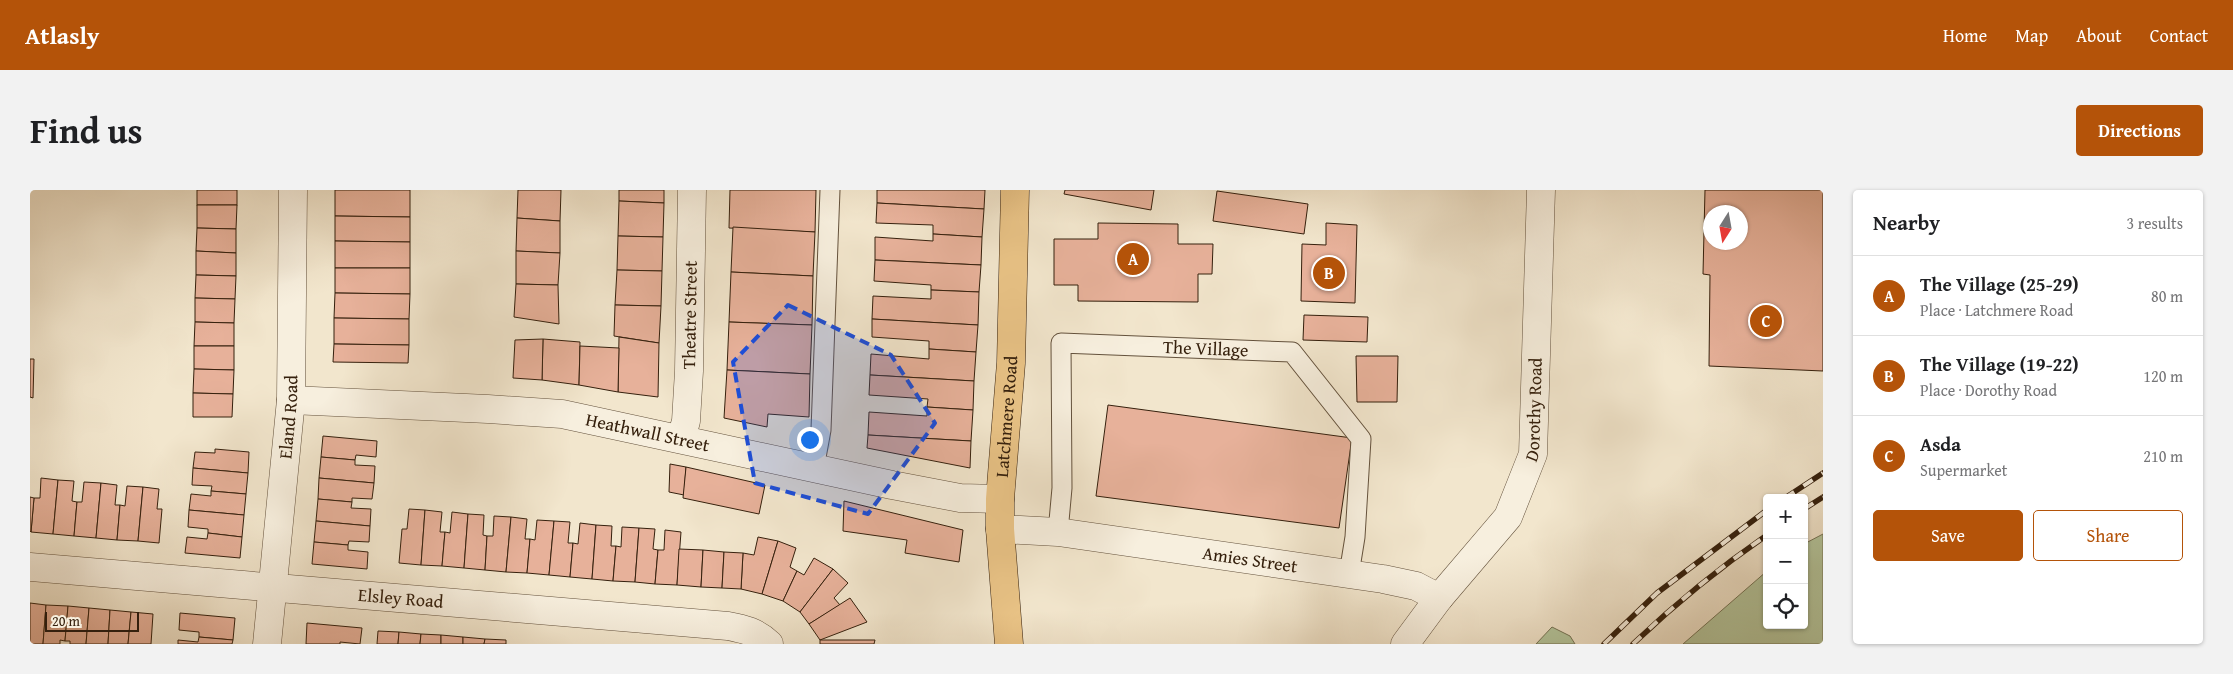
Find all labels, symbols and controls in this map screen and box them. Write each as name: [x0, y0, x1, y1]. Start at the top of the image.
text: Atlasly: [25, 18, 99, 53]
text: Home: [1943, 22, 1987, 49]
text: Map: [2015, 22, 2048, 49]
text: About: [2076, 22, 2122, 49]
text: Contact: [2150, 22, 2208, 49]
text: Find us: [30, 105, 143, 156]
button: Directions: [2076, 105, 2203, 156]
north arrow: [1703, 205, 1748, 250]
text: Nearby: [1873, 207, 1940, 238]
text: 3 results: [2126, 211, 2183, 235]
pin: A: [1117, 240, 1149, 278]
pin: B: [1313, 254, 1345, 292]
street label: Theatre Street: [675, 260, 704, 369]
text: The Village (25-29): [1920, 270, 2079, 298]
text: A: [1884, 284, 1894, 308]
text: 80 m: [2151, 284, 2183, 308]
text: Place · Latchmere Road: [1920, 298, 2073, 322]
pin: C: [1750, 302, 1782, 340]
street label: The Village: [1162, 333, 1249, 363]
text: The Village (19-22): [1920, 350, 2079, 378]
street label: Latchmere Road: [988, 355, 1024, 478]
street label: Dorothy Road: [1517, 357, 1549, 465]
text: B: [1884, 364, 1894, 388]
text: 120 m: [2143, 364, 2183, 388]
street label: Eland Road: [271, 375, 304, 460]
text: Place · Dorothy Road: [1920, 378, 2057, 402]
street label: Heathwall Street: [583, 405, 713, 459]
your location: [797, 427, 823, 453]
text: Asda: [1920, 430, 1961, 458]
text: C: [1884, 444, 1894, 468]
text: 210 m: [2143, 444, 2183, 468]
text: Supermarket: [1920, 458, 2007, 482]
map controls: [1763, 494, 1808, 629]
button: +: [1763, 494, 1808, 539]
button: Save: [1873, 510, 2023, 561]
button: Share: [2033, 510, 2183, 561]
street label: Amies Street: [1201, 539, 1300, 580]
button: −: [1763, 539, 1808, 584]
street label: Elsley Road: [357, 581, 445, 615]
button: locate: [1763, 584, 1808, 629]
scale bar: [45, 609, 139, 632]
text: 20 m: [52, 611, 80, 631]

